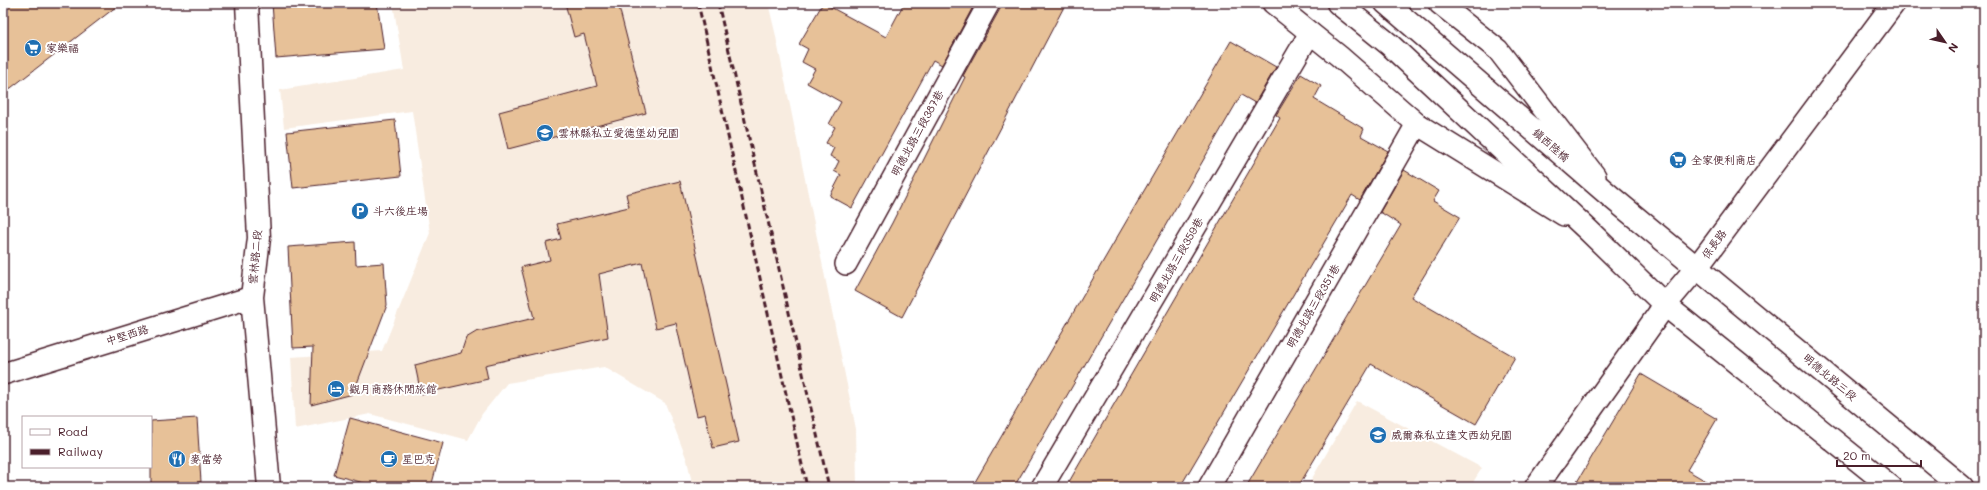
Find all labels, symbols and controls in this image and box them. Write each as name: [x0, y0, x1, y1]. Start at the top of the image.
north arrow: [1925, 22, 1965, 62]
supermarket icon: 家樂福: [23, 38, 43, 58]
place label: 家樂福: [46, 40, 79, 55]
text: N: [1945, 40, 1962, 56]
street label: 明德北路三段387巷: [887, 87, 946, 178]
school or university icon: 雲林縣私立愛德堡幼兒園: [535, 123, 555, 143]
place label: 雲林縣私立愛德堡幼兒園: [558, 125, 679, 140]
street label: 鎮西陸橋: [1530, 125, 1573, 165]
supermarket icon: 全家便利商店: [1668, 150, 1688, 170]
place label: 全家便利商店: [1691, 152, 1757, 167]
parking icon: 斗六後庄場: [350, 201, 370, 221]
place label: 斗六後庄場: [373, 203, 428, 218]
street label: 明德北路三段359巷: [1145, 214, 1206, 305]
street label: 保長路: [1698, 226, 1729, 261]
street label: 雲林路二段: [245, 229, 264, 285]
street label: 明德北路三段351巷: [1282, 261, 1343, 351]
street label: 中堅西路: [104, 321, 150, 348]
street label: 明德北路三段: [1800, 350, 1860, 404]
hotel icon: 觀月商務休閒旅館: [326, 379, 346, 399]
place label: 觀月商務休閒旅館: [349, 381, 437, 396]
legend: [22, 416, 152, 468]
text: Road: [58, 423, 88, 439]
school or university icon: 威爾森私立達文西幼兒園: [1368, 425, 1388, 445]
place label: 威爾森私立達文西幼兒園: [1391, 427, 1512, 442]
scale bar: [1837, 442, 1921, 468]
text: Railway: [58, 443, 103, 459]
text: 20 m: [1843, 447, 1871, 463]
restaurant icon: 麥當勞: [167, 449, 187, 469]
cafe icon: 星巴克: [379, 449, 399, 469]
place label: 麥當勞: [190, 451, 223, 466]
place label: 星巴克: [402, 451, 435, 466]

